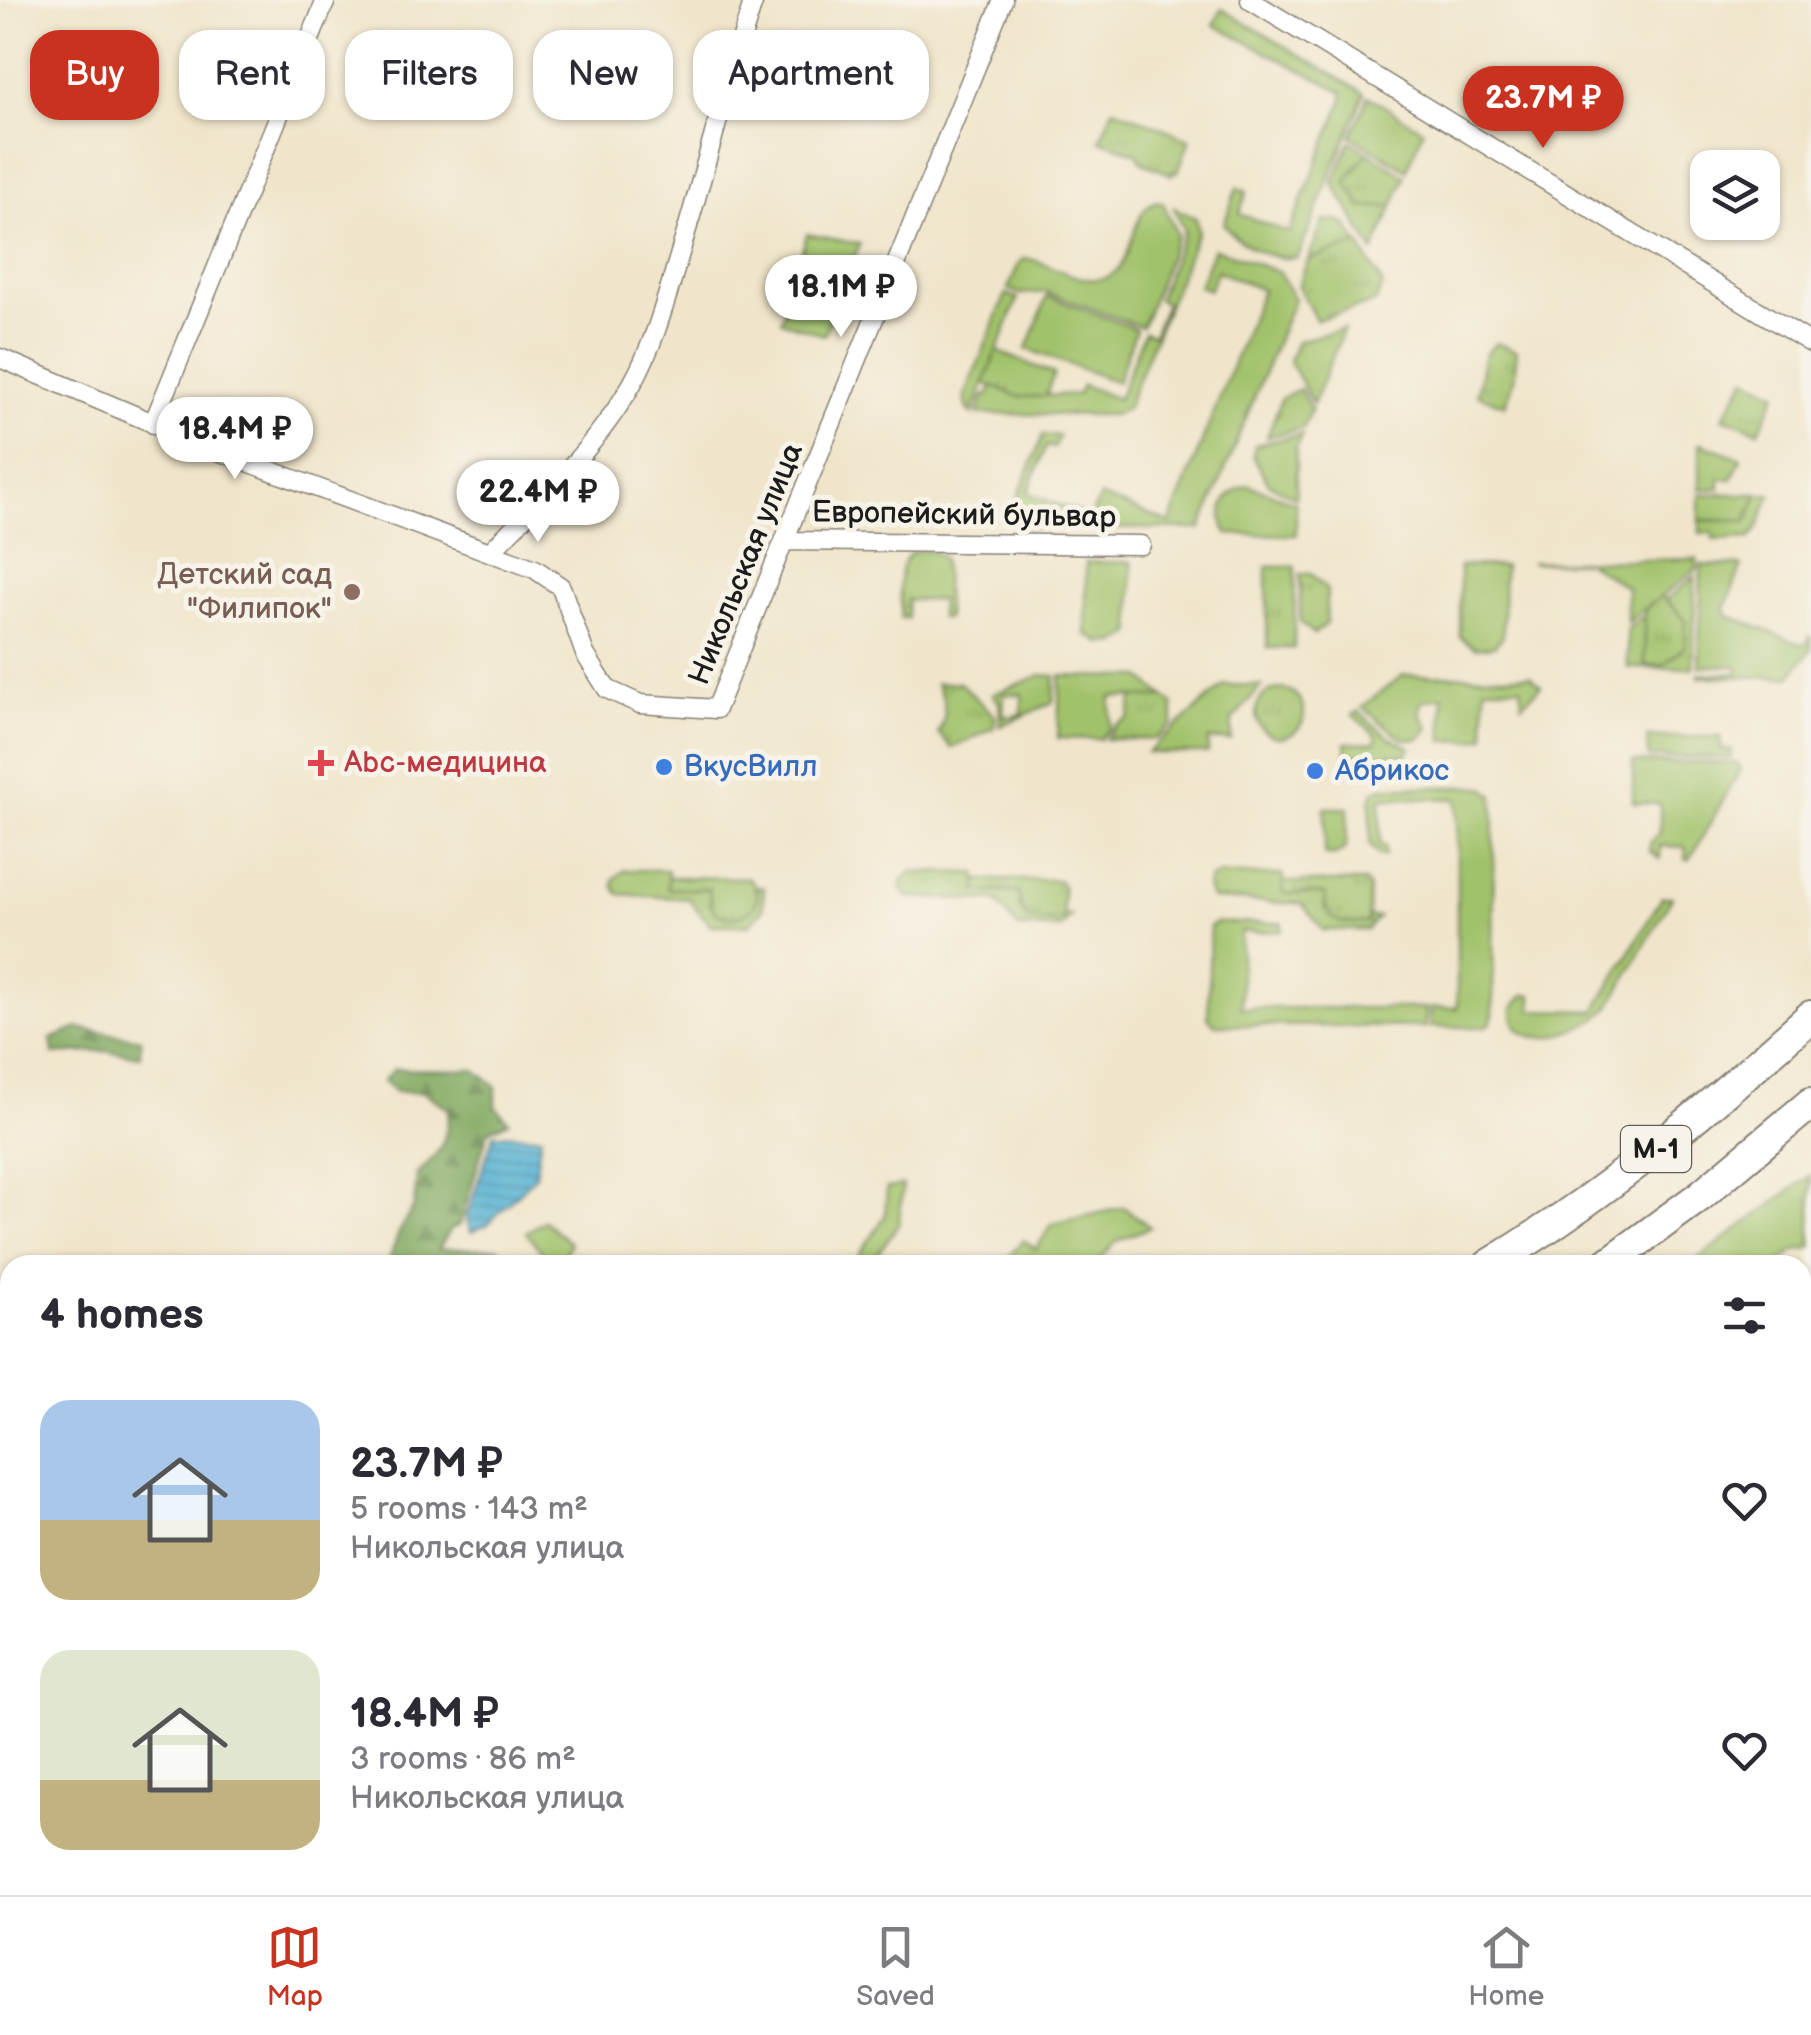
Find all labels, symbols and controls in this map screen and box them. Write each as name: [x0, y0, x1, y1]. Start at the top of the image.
chip: Buy: [30, 30, 159, 120]
chip: Rent: [179, 30, 325, 120]
chip: Filters: [345, 30, 513, 120]
chip: New: [533, 30, 673, 120]
chip: Apartment: [693, 30, 929, 120]
pin: 23.7M ₽: [1451, 66, 1635, 151]
text: 23.7M ₽: [1485, 79, 1601, 118]
map controls: [1690, 150, 1780, 240]
button: layers: [1690, 150, 1780, 240]
pin: 18.1M ₽: [749, 255, 933, 340]
text: 18.1M ₽: [787, 268, 895, 307]
pin: 18.4M ₽: [143, 397, 327, 482]
text: 18.4M ₽: [178, 410, 292, 449]
street label: Никольская улица: [681, 438, 811, 690]
pin: 22.4M ₽: [446, 460, 630, 545]
text: 22.4M ₽: [478, 473, 598, 512]
street label: Европейский бульвар: [812, 494, 1116, 536]
place label: Детский сад "Филипок": [157, 557, 332, 627]
marker: Детский сад "Филипок": [341, 581, 363, 603]
place label: Abc-медицина: [344, 745, 547, 781]
place label: ВкусВилл: [684, 749, 817, 785]
marker: Abc-медицина: [308, 750, 334, 776]
place label: Абрикос: [1334, 753, 1449, 789]
marker: ВкусВилл: [653, 756, 675, 778]
marker: Абрикос: [1304, 760, 1326, 782]
road number: М-1: [1621, 1126, 1691, 1172]
icon: filters: [1717, 1288, 1772, 1343]
text: 4 homes: [40, 1290, 204, 1341]
text: 23.7M ₽: [350, 1439, 503, 1490]
icon: home: [120, 1440, 240, 1560]
icon: heart: [1717, 1473, 1772, 1528]
text: 5 rooms · 143 m²: [350, 1490, 588, 1529]
text: Никольская улица: [350, 1529, 625, 1568]
text: 18.4M ₽: [350, 1689, 499, 1740]
icon: home: [120, 1690, 240, 1810]
icon: heart: [1717, 1723, 1772, 1778]
text: 3 rooms · 86 m²: [350, 1740, 576, 1779]
text: Никольская улица: [350, 1779, 625, 1818]
tab: Map: [267, 1920, 323, 2013]
tab: Saved: [856, 1920, 935, 2013]
tab: Home: [1468, 1920, 1544, 2013]

